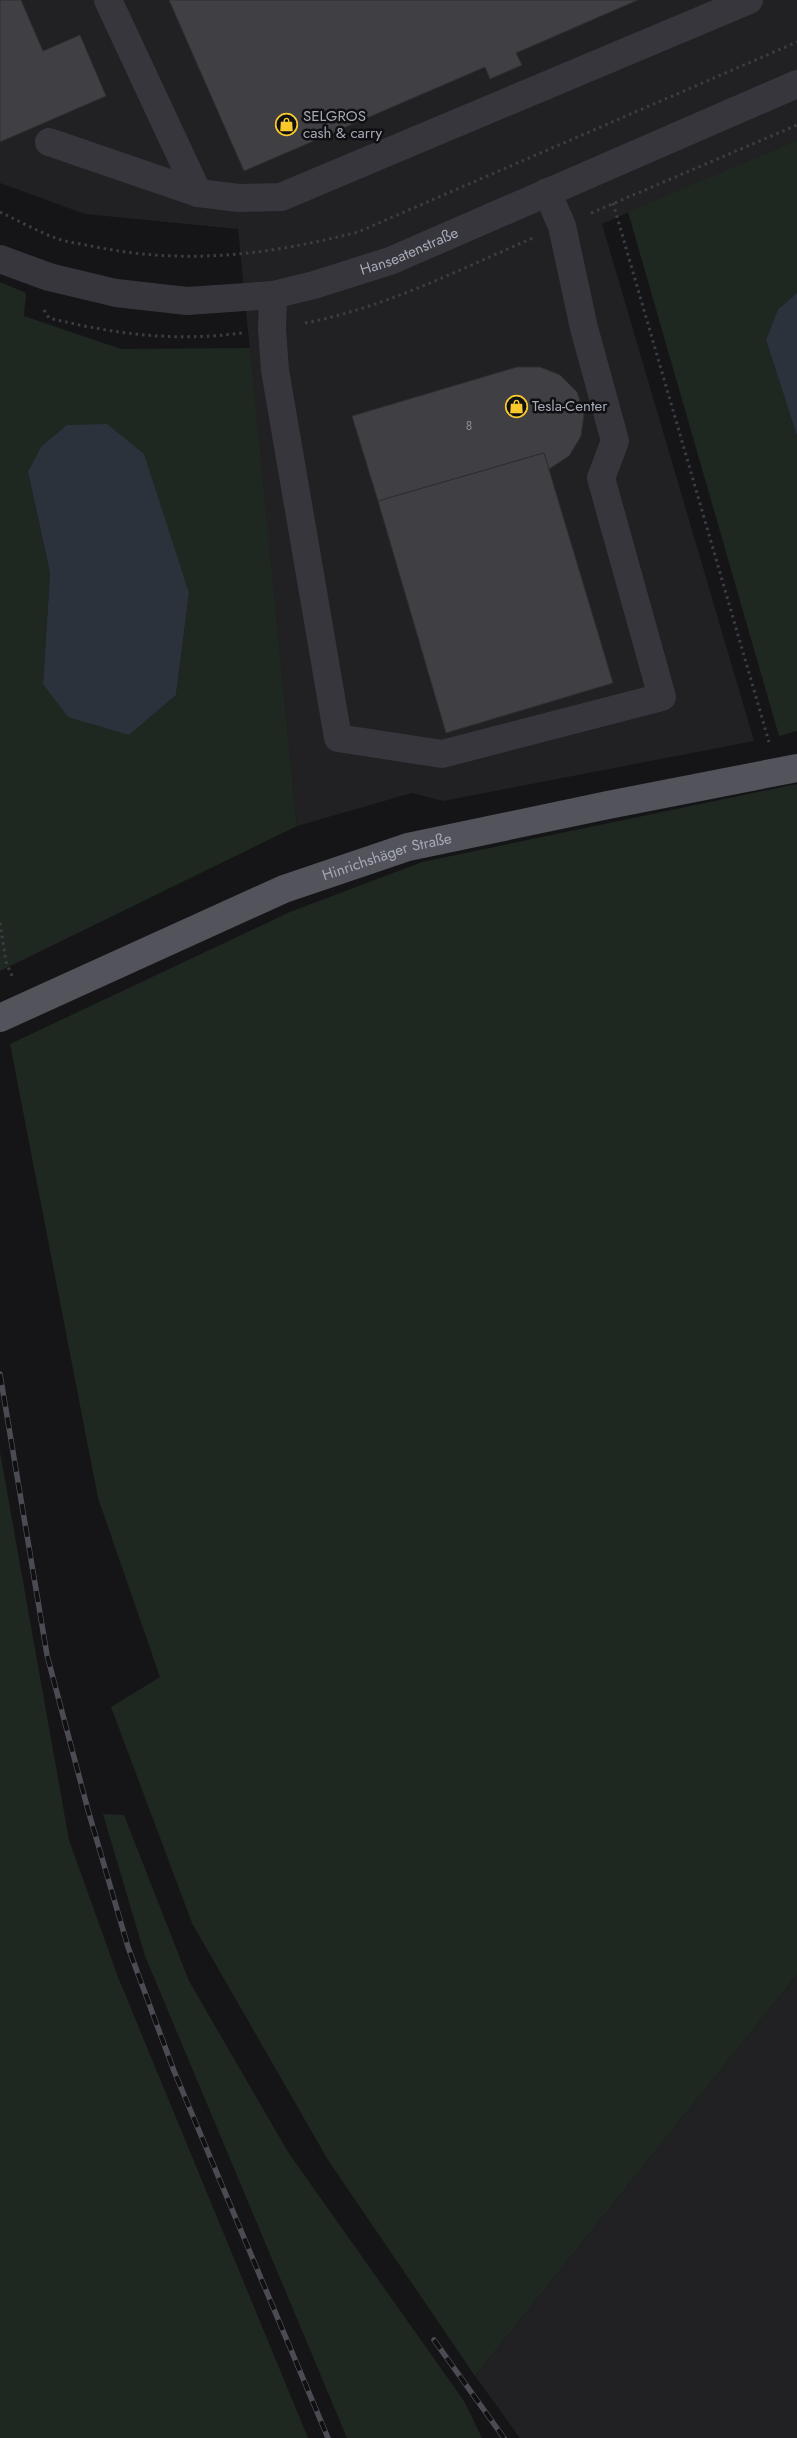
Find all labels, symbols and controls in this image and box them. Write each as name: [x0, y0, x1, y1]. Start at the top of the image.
place label: SELGROS cash & carry: [303, 105, 383, 144]
shop icon: SELGROS cash & carry: [275, 113, 299, 137]
street label: Hanseatenstraße: [357, 221, 462, 281]
shop icon: Tesla-Center: [504, 394, 528, 418]
place label: Tesla-Center: [532, 395, 608, 417]
house number: 8: [466, 417, 472, 435]
street label: Hinrichshäger Straße: [319, 827, 454, 886]

